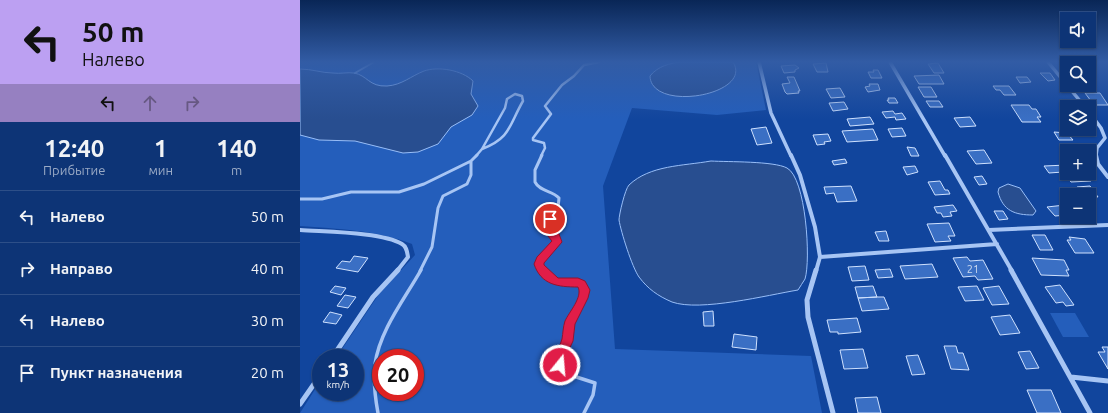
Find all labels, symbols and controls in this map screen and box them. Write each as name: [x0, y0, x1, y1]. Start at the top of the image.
map controls: [1060, 12, 1096, 224]
button: sound: [1060, 12, 1096, 48]
icon: left: [16, 16, 68, 68]
text: 50 m: [82, 16, 144, 47]
text: Налево: [82, 49, 145, 69]
button: search: [1060, 56, 1096, 92]
icon: left: [97, 92, 119, 114]
icon: ahead: [139, 92, 161, 114]
icon: right: [181, 92, 203, 114]
button: layers: [1060, 100, 1096, 136]
text: 12:40: [44, 135, 104, 162]
text: 1: [154, 135, 168, 162]
text: 140: [216, 135, 257, 162]
button: +: [1060, 144, 1096, 180]
text: Прибытие: [43, 163, 105, 177]
text: мин: [148, 163, 173, 177]
text: m: [231, 163, 242, 177]
button: −: [1060, 188, 1096, 224]
pin: [533, 202, 567, 236]
icon: left: [16, 206, 38, 228]
text: Налево: [50, 208, 105, 225]
text: 50 m: [251, 208, 284, 225]
icon: arrive: [539, 208, 561, 230]
icon: right: [16, 258, 38, 280]
text: Направо: [50, 260, 113, 277]
text: 40 m: [251, 260, 284, 277]
house number: 21: [967, 263, 979, 275]
icon: left: [16, 310, 38, 332]
text: Налево: [50, 312, 105, 329]
text: 30 m: [251, 312, 284, 329]
position arrow: [539, 344, 581, 386]
speed limit sign: 20: [372, 349, 424, 401]
text: 13: [327, 358, 349, 381]
icon: arrive: [16, 362, 38, 384]
text: Пункт назначения: [50, 364, 183, 381]
text: 20 m: [251, 364, 284, 381]
text: km/h: [326, 379, 350, 390]

